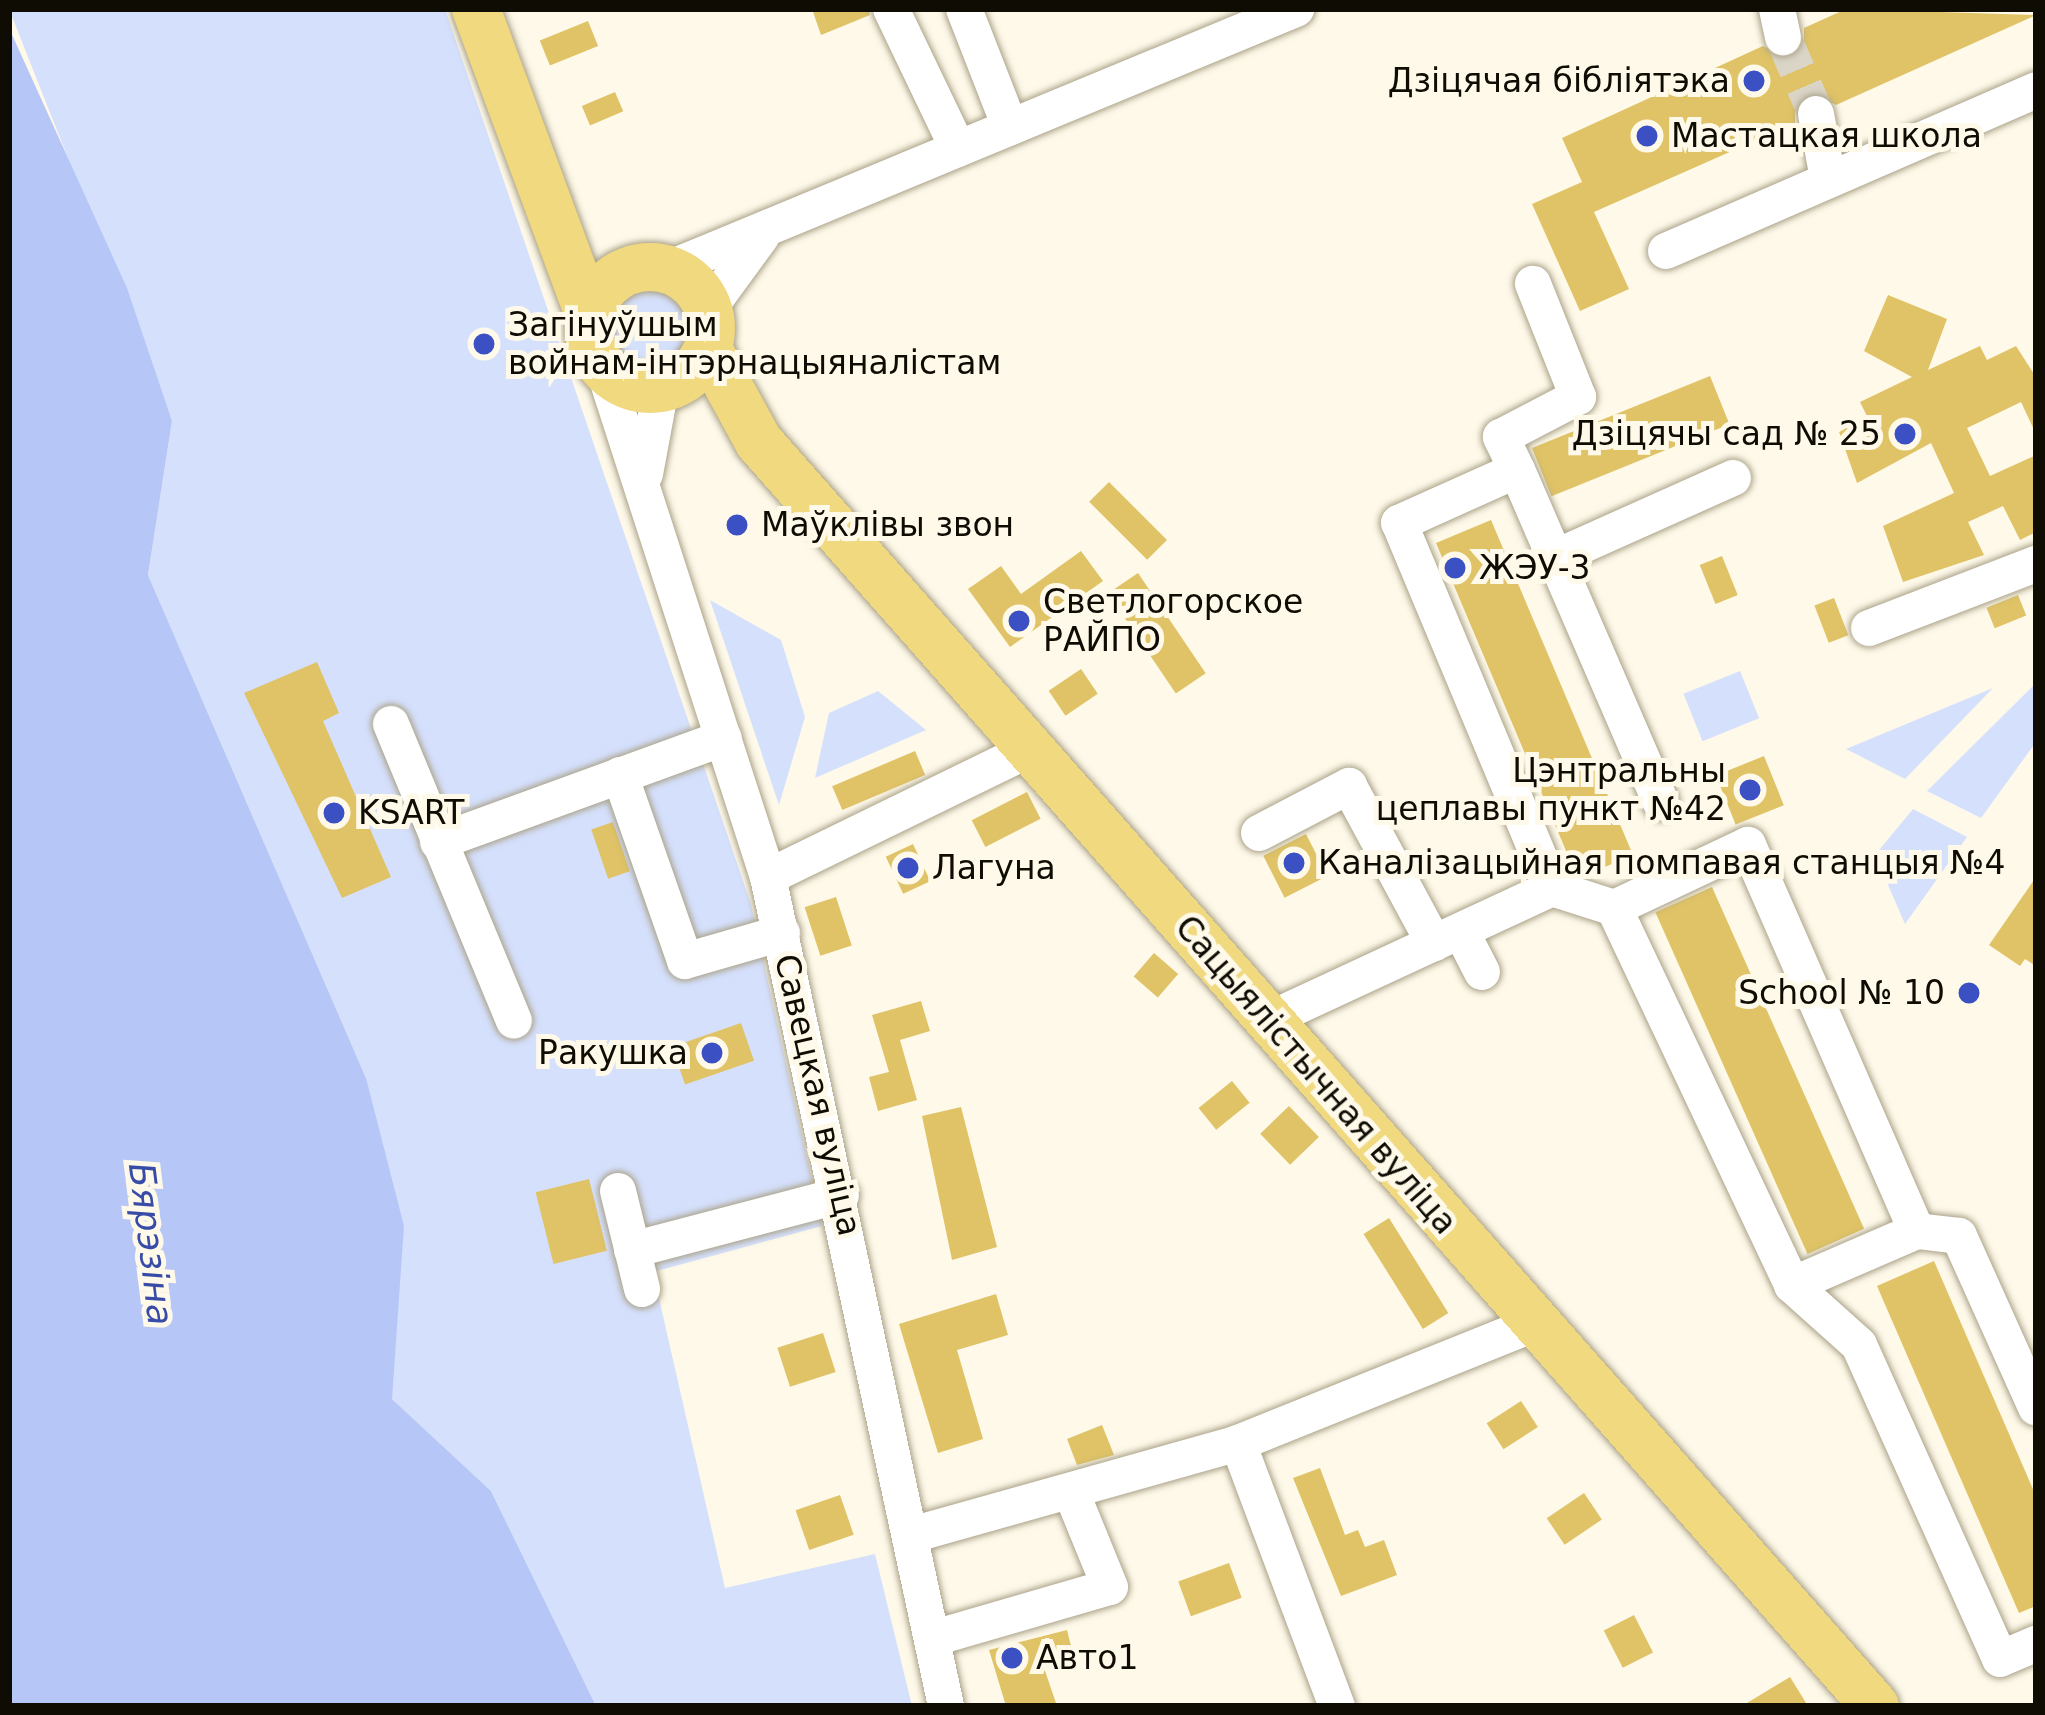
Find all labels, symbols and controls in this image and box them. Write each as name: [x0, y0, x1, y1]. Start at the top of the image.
place label: Дзіцячая бібліятэка: [1388, 61, 1730, 101]
marker: Дзіцячая бібліятэка: [1741, 68, 1767, 94]
place label: Мастацкая школа: [1671, 116, 1982, 156]
marker: Мастацкая школа: [1634, 123, 1660, 149]
place label: Загінуўшым войнам-інтэрнацыяналістам: [508, 305, 1001, 383]
marker: Загінуўшым войнам-інтэрнацыяналістам: [471, 331, 497, 357]
place label: Дзіцячы сад № 25: [1572, 414, 1881, 454]
marker: Дзіцячы сад № 25: [1892, 421, 1918, 447]
place label: Маўклівы звон: [761, 505, 1014, 545]
marker: Маўклівы звон: [724, 512, 750, 538]
place label: ЖЭУ-3: [1479, 548, 1591, 588]
marker: ЖЭУ-3: [1442, 555, 1468, 581]
place label: Светлогорское РАЙПО: [1043, 582, 1303, 660]
marker: Светлогорское РАЙПО: [1006, 608, 1032, 634]
place label: Цэнтральны цеплавы пункт №42: [1376, 751, 1726, 829]
marker: Цэнтральны цеплавы пункт №42: [1737, 777, 1763, 803]
place label: KSART: [358, 793, 464, 833]
marker: KSART: [321, 800, 347, 826]
place label: Каналізацыйная помпавая станцыя №4: [1318, 843, 2005, 883]
place label: Лагуна: [932, 848, 1056, 888]
marker: Каналізацыйная помпавая станцыя №4: [1281, 850, 1307, 876]
marker: Лагуна: [895, 855, 921, 881]
street label: Сацыялістычная вуліца: [1167, 908, 1465, 1242]
street label: Савецкая вуліца: [766, 950, 870, 1240]
place label: School № 10: [1738, 973, 1945, 1013]
marker: School № 10: [1956, 980, 1982, 1006]
place label: Ракушка: [538, 1033, 688, 1073]
marker: Ракушка: [699, 1040, 725, 1066]
water label: Бярэзіна: [120, 1160, 182, 1328]
place label: Авто1: [1036, 1638, 1138, 1678]
marker: Авто1: [999, 1645, 1025, 1671]

